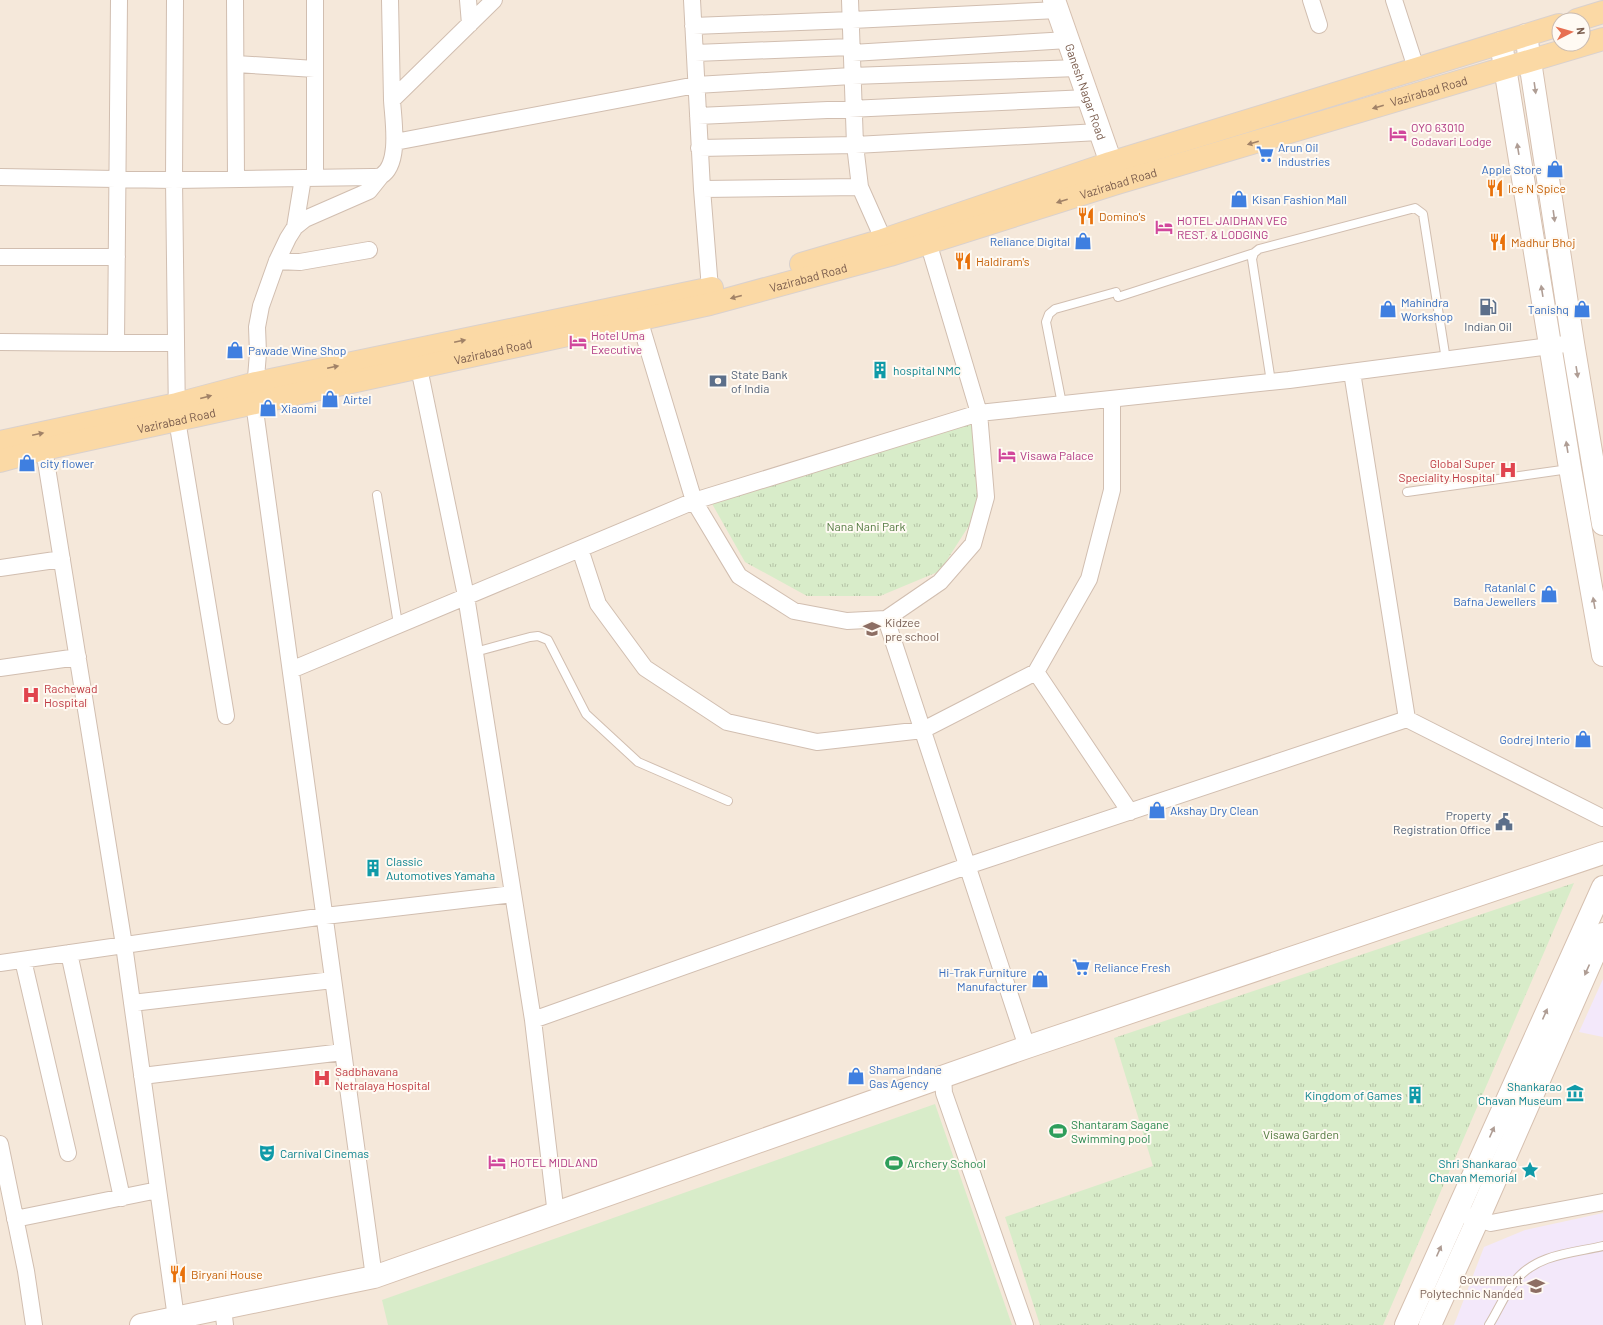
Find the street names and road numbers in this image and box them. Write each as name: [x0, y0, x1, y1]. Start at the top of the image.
street label: Ganesh Nagar Road: [1063, 42, 1109, 142]
street label: Vazirabad Road: [1388, 73, 1469, 109]
street label: Vazirabad Road: [1078, 165, 1158, 201]
street label: Vazirabad Road: [768, 260, 849, 294]
street label: Vazirabad Road: [452, 336, 533, 367]
street label: Vazirabad Road: [136, 405, 217, 436]

